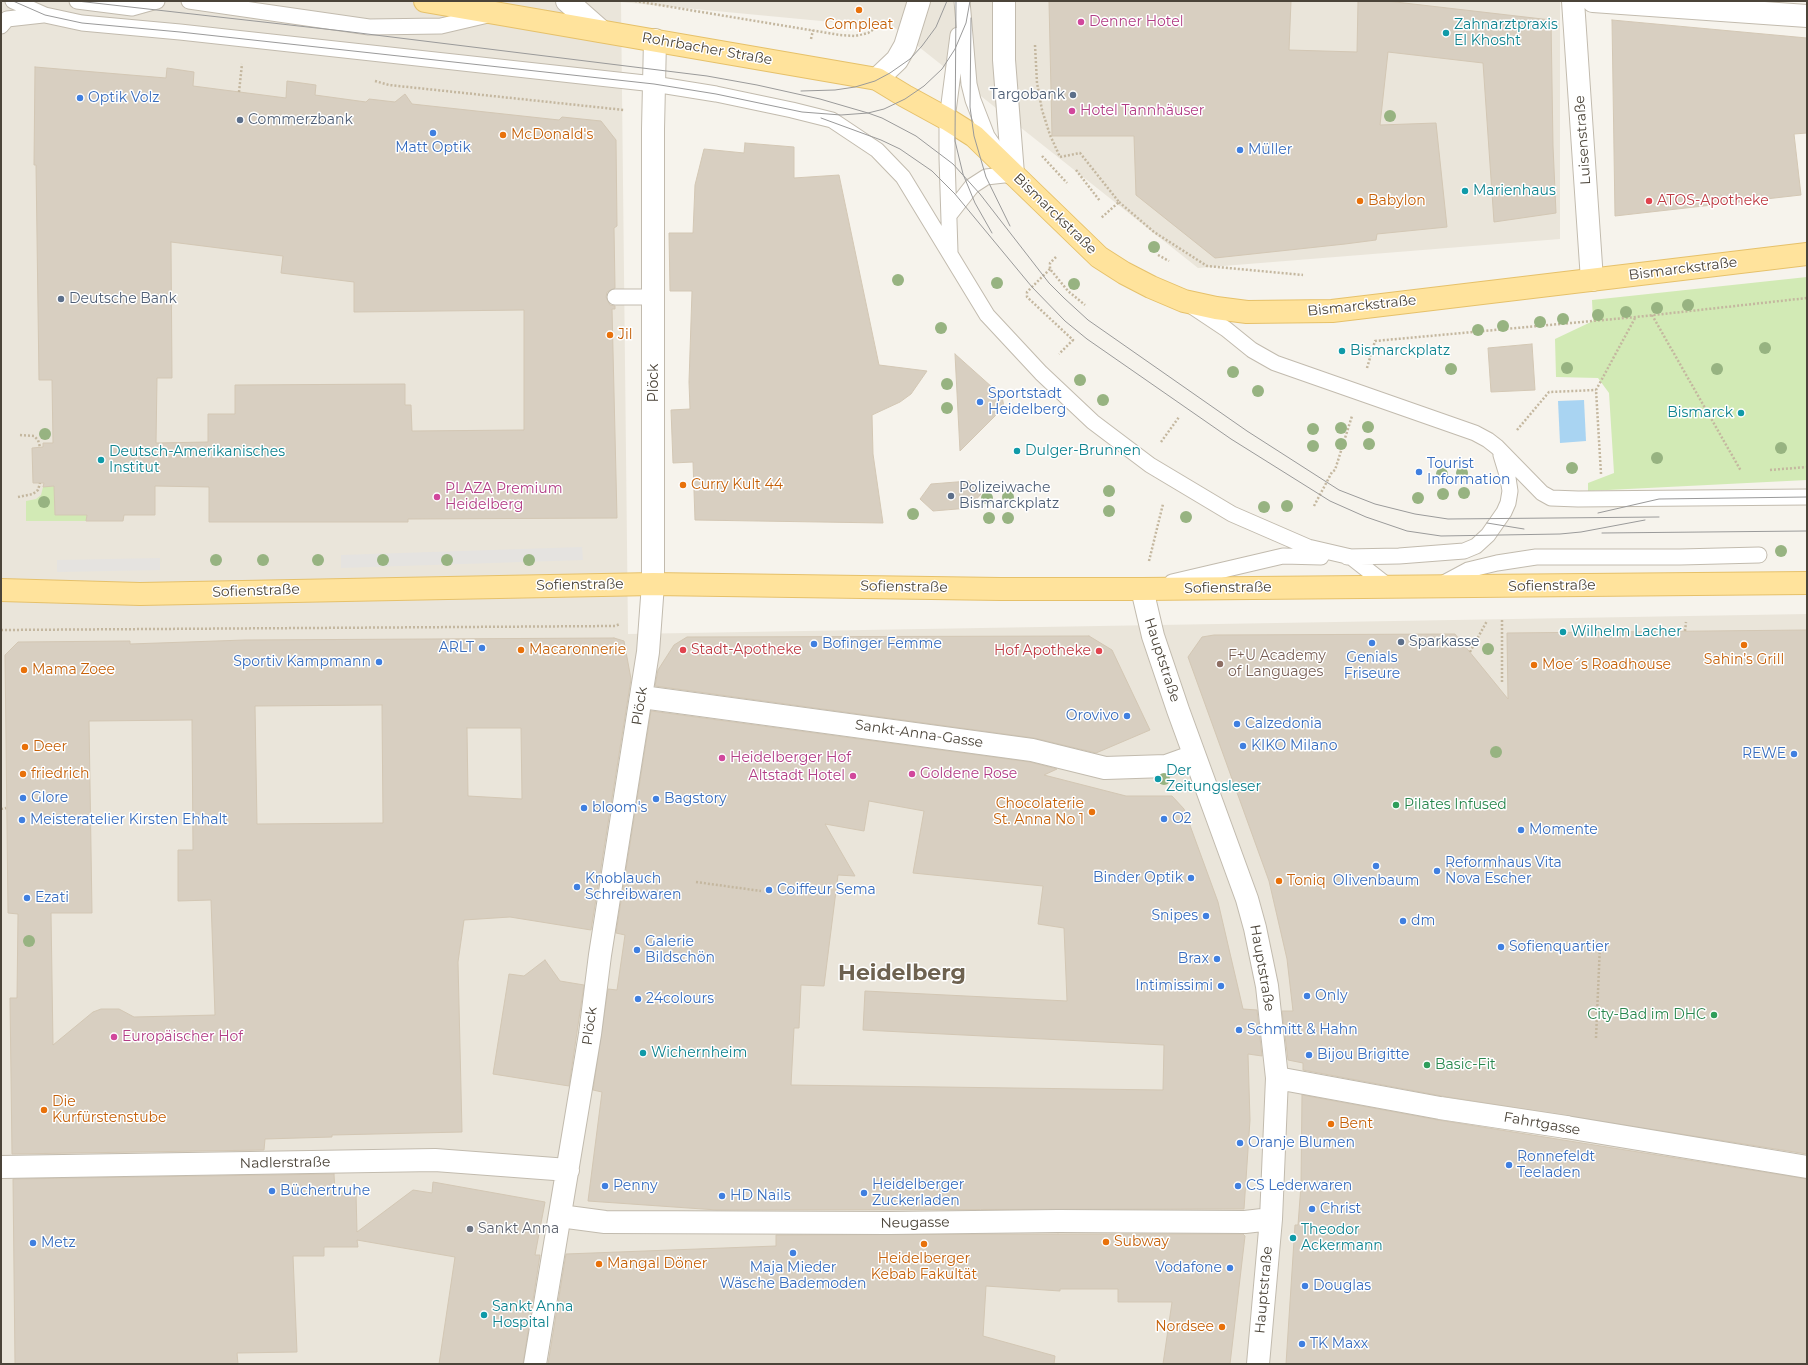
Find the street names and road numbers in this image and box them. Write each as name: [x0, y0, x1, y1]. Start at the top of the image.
street label: Rohrbacher Straße: [641, 29, 773, 69]
street label: Luisenstraße: [1571, 95, 1595, 185]
street label: Bismarckstraße: [1010, 170, 1100, 258]
street label: Bismarckstraße: [1628, 254, 1738, 284]
street label: Bismarckstraße: [1307, 292, 1417, 320]
street label: Plöck: [646, 364, 662, 402]
street label: Sofienstraße: [536, 576, 624, 594]
street label: Sofienstraße: [1508, 577, 1596, 595]
street label: Sofienstraße: [860, 578, 948, 596]
street label: Sofienstraße: [1184, 579, 1272, 597]
street label: Sofienstraße: [212, 581, 300, 601]
street label: Hauptstraße: [1140, 616, 1184, 704]
street label: Plöck: [629, 686, 651, 726]
street label: Sankt-Anna-Gasse: [854, 717, 984, 751]
street label: Hauptstraße: [1246, 923, 1278, 1013]
street label: Plöck: [579, 1006, 601, 1046]
street label: Fahrtgasse: [1502, 1109, 1582, 1139]
street label: Nadlerstraße: [240, 1154, 330, 1172]
street label: Neugasse: [880, 1214, 950, 1232]
street label: Hauptstraße: [1252, 1246, 1276, 1334]

